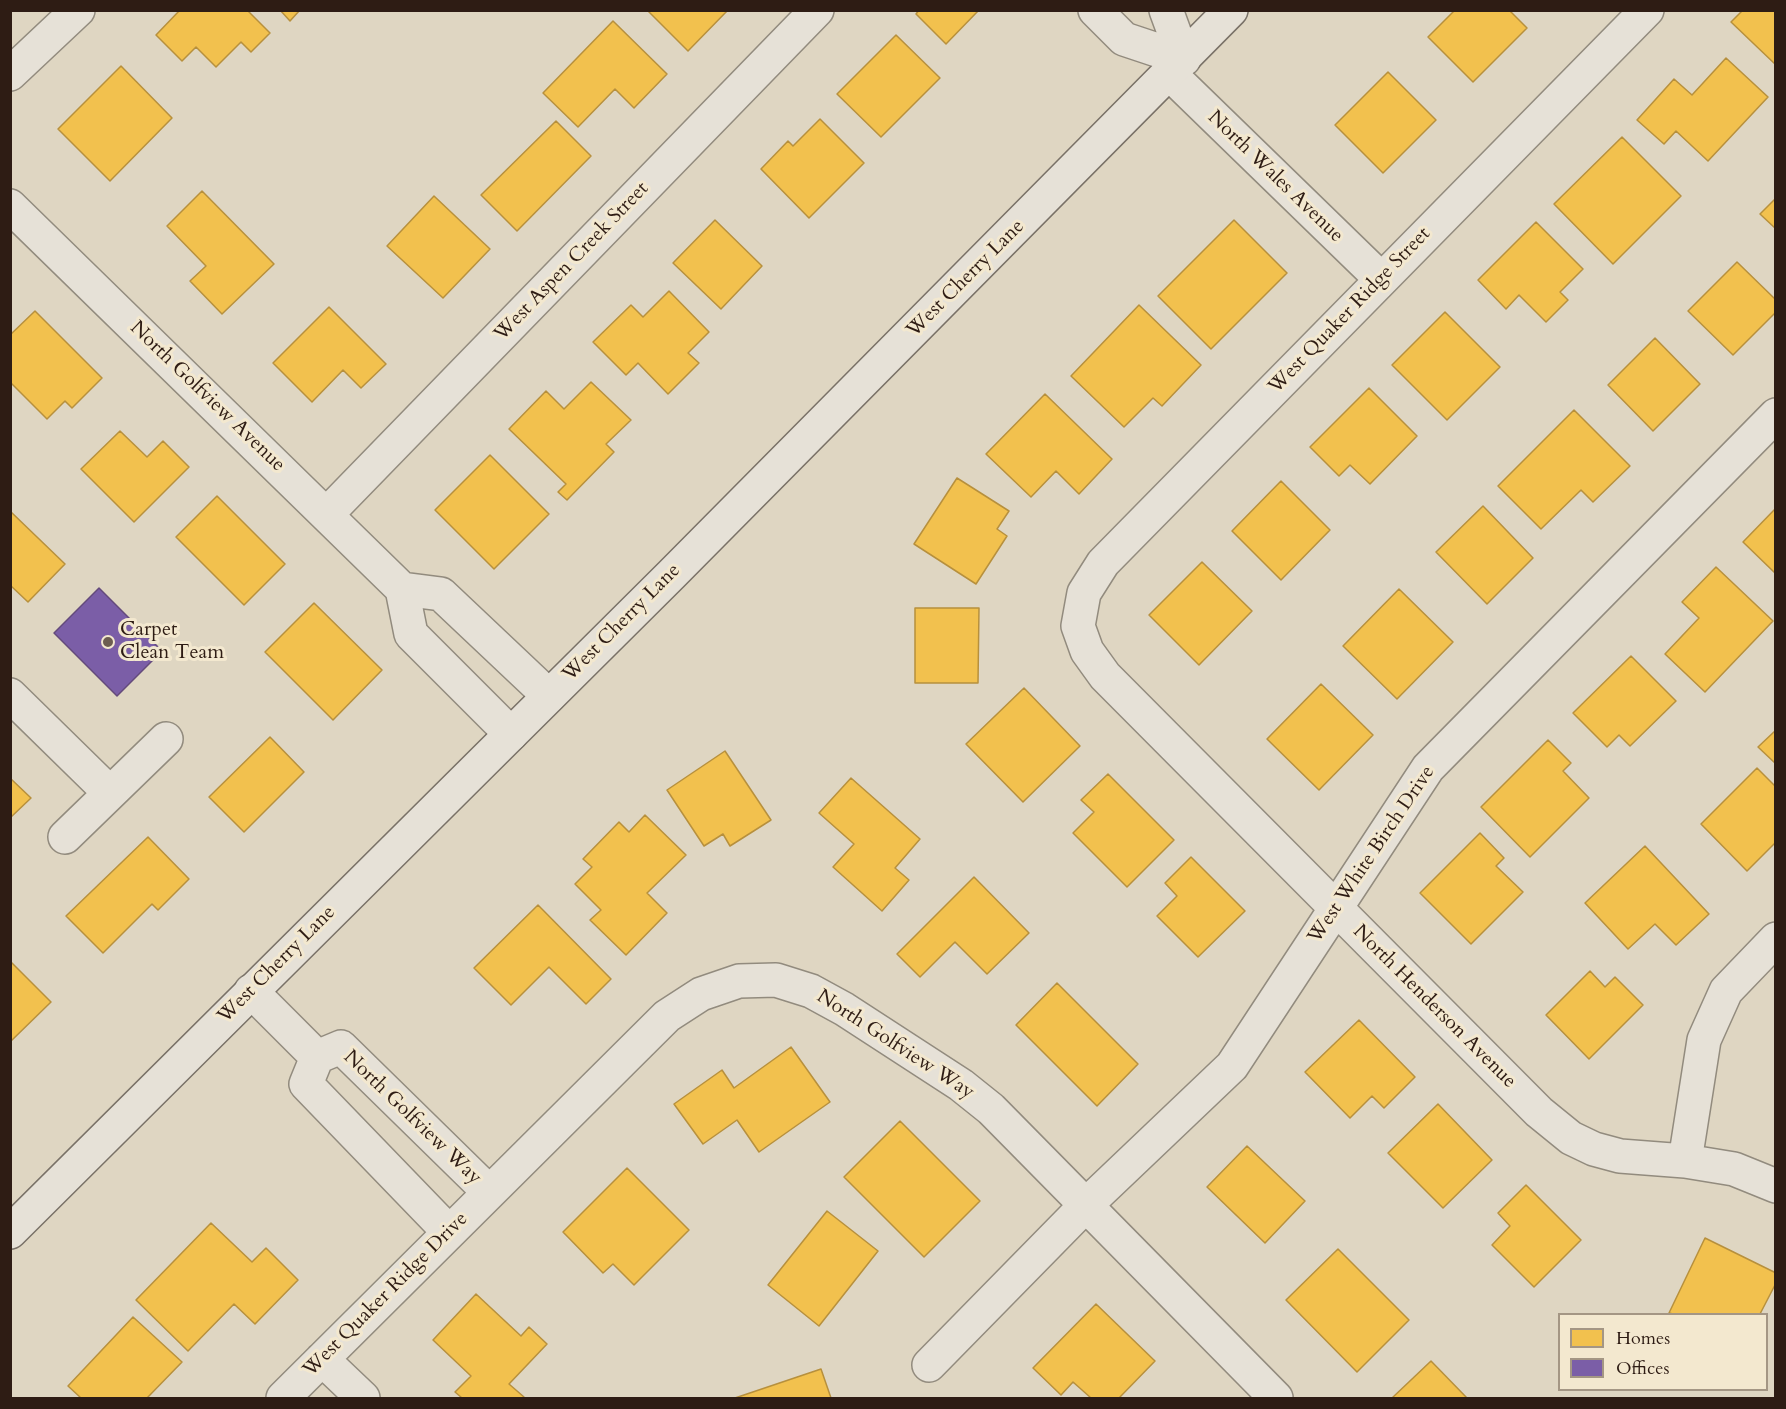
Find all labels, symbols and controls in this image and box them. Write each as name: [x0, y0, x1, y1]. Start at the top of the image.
street label: North Wales Avenue: [1202, 106, 1348, 248]
street label: West Aspen Creek Street: [490, 177, 654, 347]
street label: West Cherry Lane: [902, 215, 1030, 343]
street label: West Quaker Ridge Street: [1264, 223, 1436, 399]
street label: North Golfview Avenue: [124, 317, 290, 477]
street label: West Cherry Lane: [558, 559, 686, 687]
place label: Carpet Clean Team: [120, 618, 224, 665]
marker: Carpet Clean Team: [101, 635, 115, 649]
street label: West White Birch Drive: [1304, 762, 1440, 948]
street label: West Cherry Lane: [213, 901, 341, 1029]
street label: North Henderson Avenue: [1347, 920, 1521, 1094]
street label: North Golfview Way: [812, 985, 978, 1105]
street label: North Golfview Way: [338, 1046, 486, 1190]
street label: West Quaker Ridge Drive: [299, 1208, 473, 1382]
legend: [1558, 1313, 1768, 1391]
text: Homes: [1616, 1326, 1670, 1351]
text: Offices: [1616, 1356, 1670, 1381]

